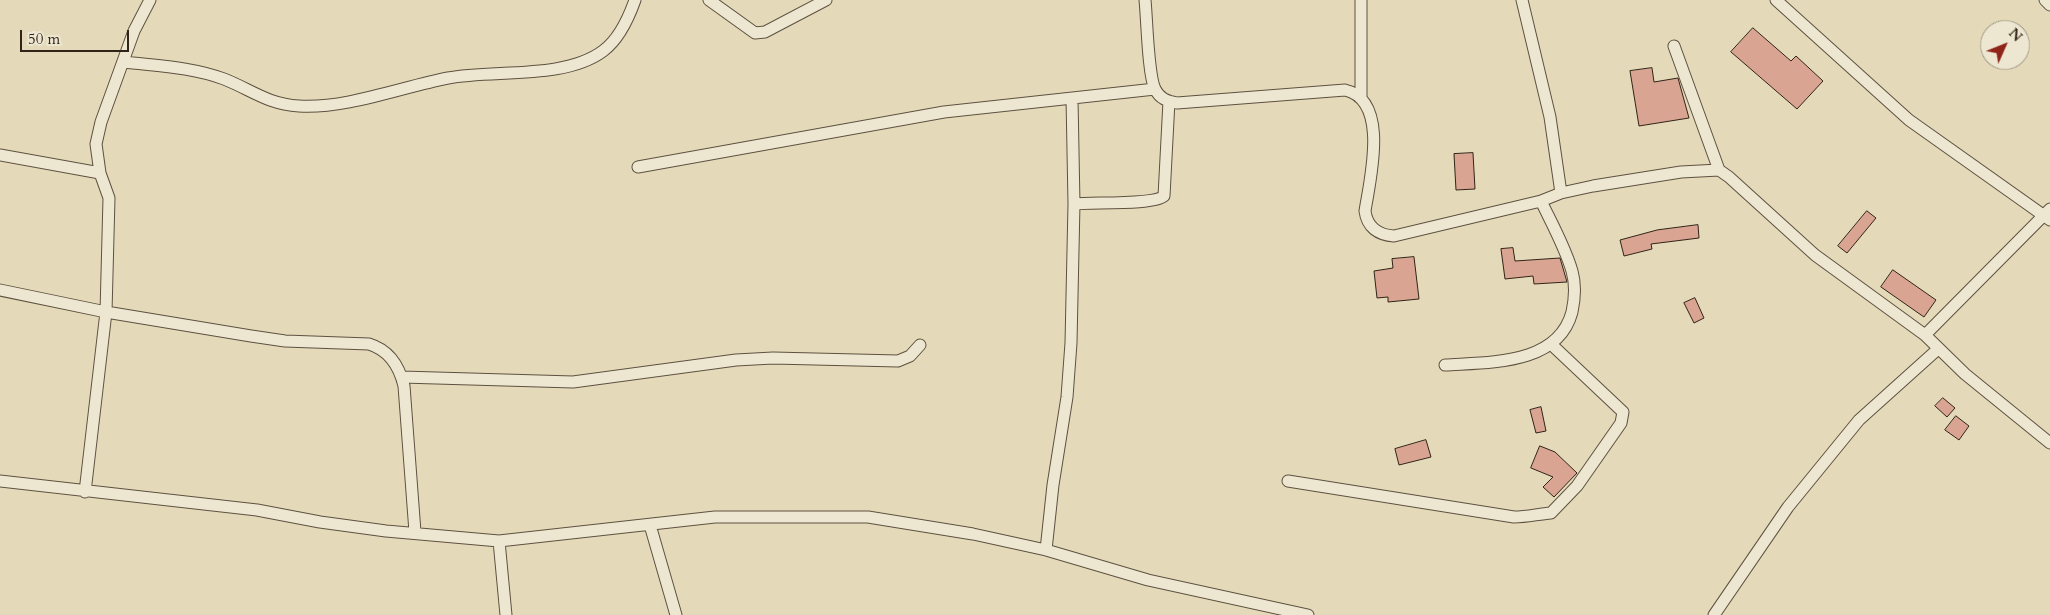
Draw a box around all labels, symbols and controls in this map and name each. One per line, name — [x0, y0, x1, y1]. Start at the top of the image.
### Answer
scale bar — [22, 20, 131, 52]
north arrow — [1980, 20, 2030, 70]
text: N — [2004, 24, 2026, 46]
text: 50 m — [28, 29, 60, 49]

